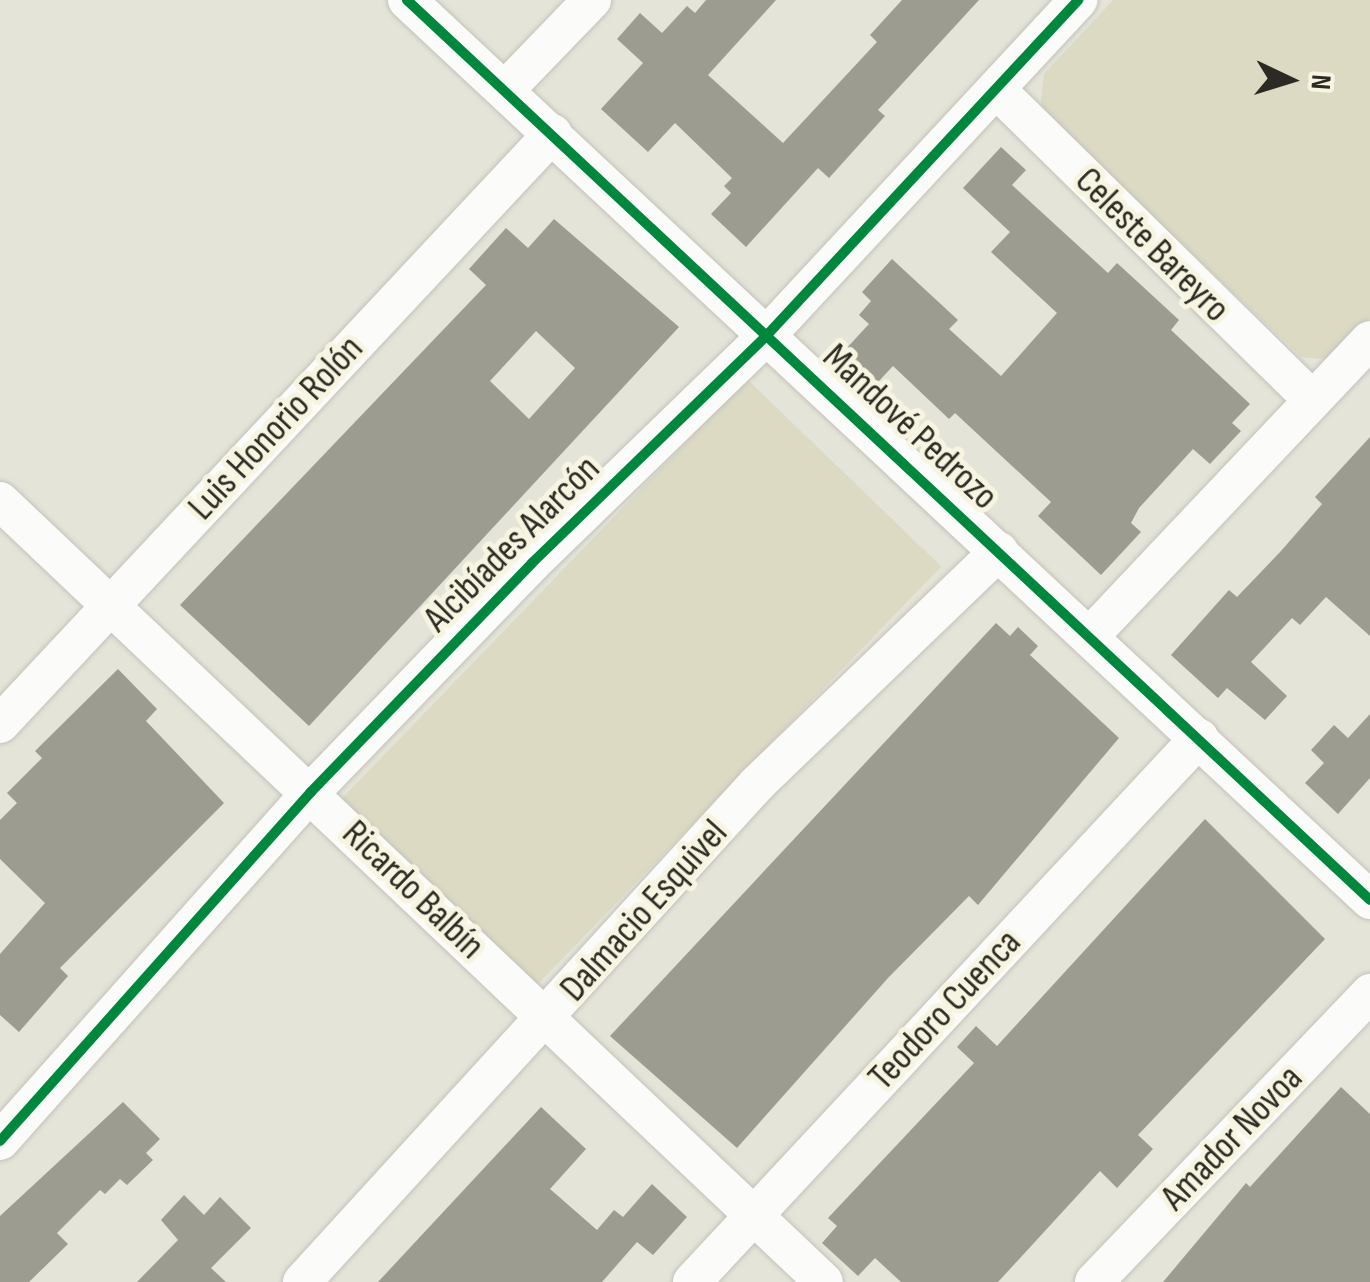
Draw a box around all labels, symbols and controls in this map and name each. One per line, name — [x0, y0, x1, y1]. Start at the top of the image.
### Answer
north arrow — [1240, 30, 1340, 130]
text: N — [1303, 74, 1337, 91]
street label: Celeste Bareyro — [1065, 158, 1239, 332]
street label: Luis Honorio Rolón — [179, 326, 373, 530]
street label: Mandové Pedrozo — [813, 335, 1007, 519]
street label: Alcibíades Alarcón — [414, 446, 610, 642]
street label: Ricardo Balbín — [333, 811, 493, 969]
street label: Dalmacio Esquivel — [551, 811, 737, 1011]
street label: Teodoro Cuenca — [859, 920, 1031, 1100]
street label: Amador Novoa — [1152, 1056, 1312, 1220]

